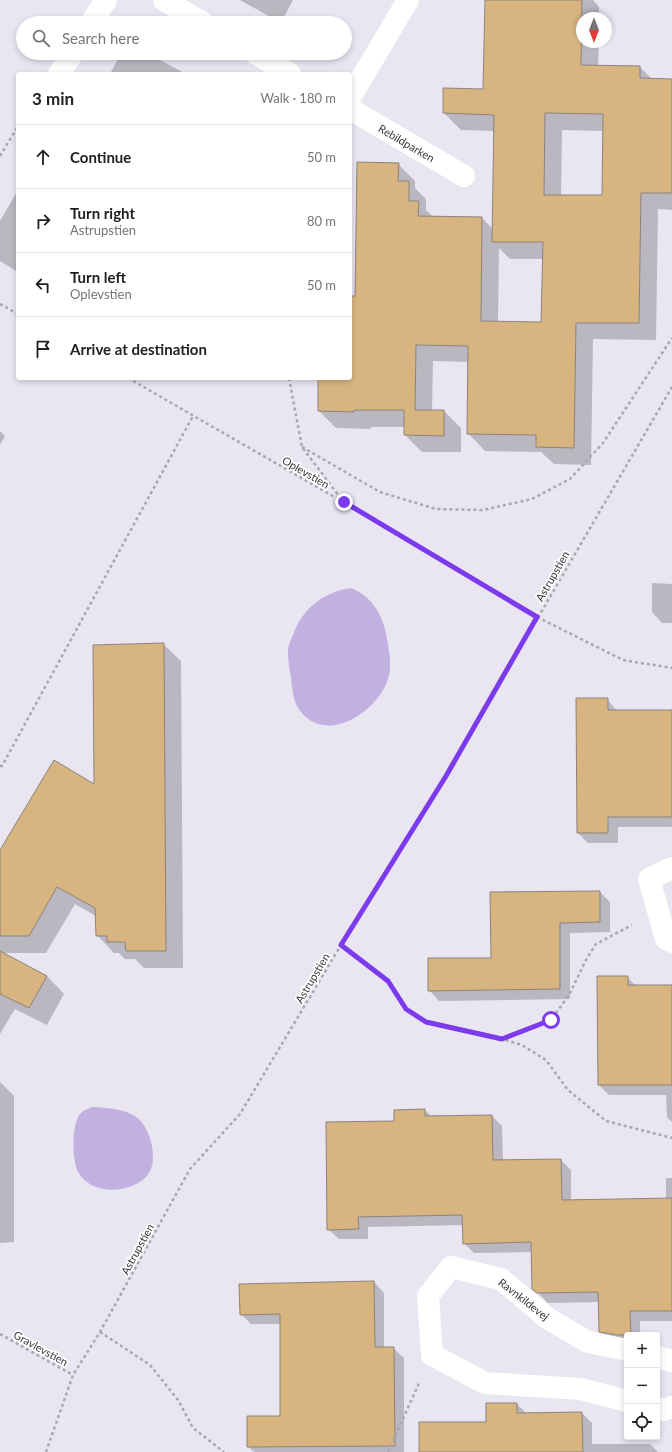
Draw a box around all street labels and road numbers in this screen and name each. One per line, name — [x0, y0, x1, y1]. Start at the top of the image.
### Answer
street label: Rebildparken — [377, 121, 437, 164]
street label: Oplevstien — [280, 453, 332, 491]
street label: Astrupstien — [532, 549, 572, 603]
street label: Astrupstien — [292, 951, 332, 1005]
street label: Astrupstien — [118, 1221, 156, 1277]
street label: Ravnkildevej — [496, 1275, 552, 1323]
street label: Gravlevstien — [12, 1328, 70, 1368]

